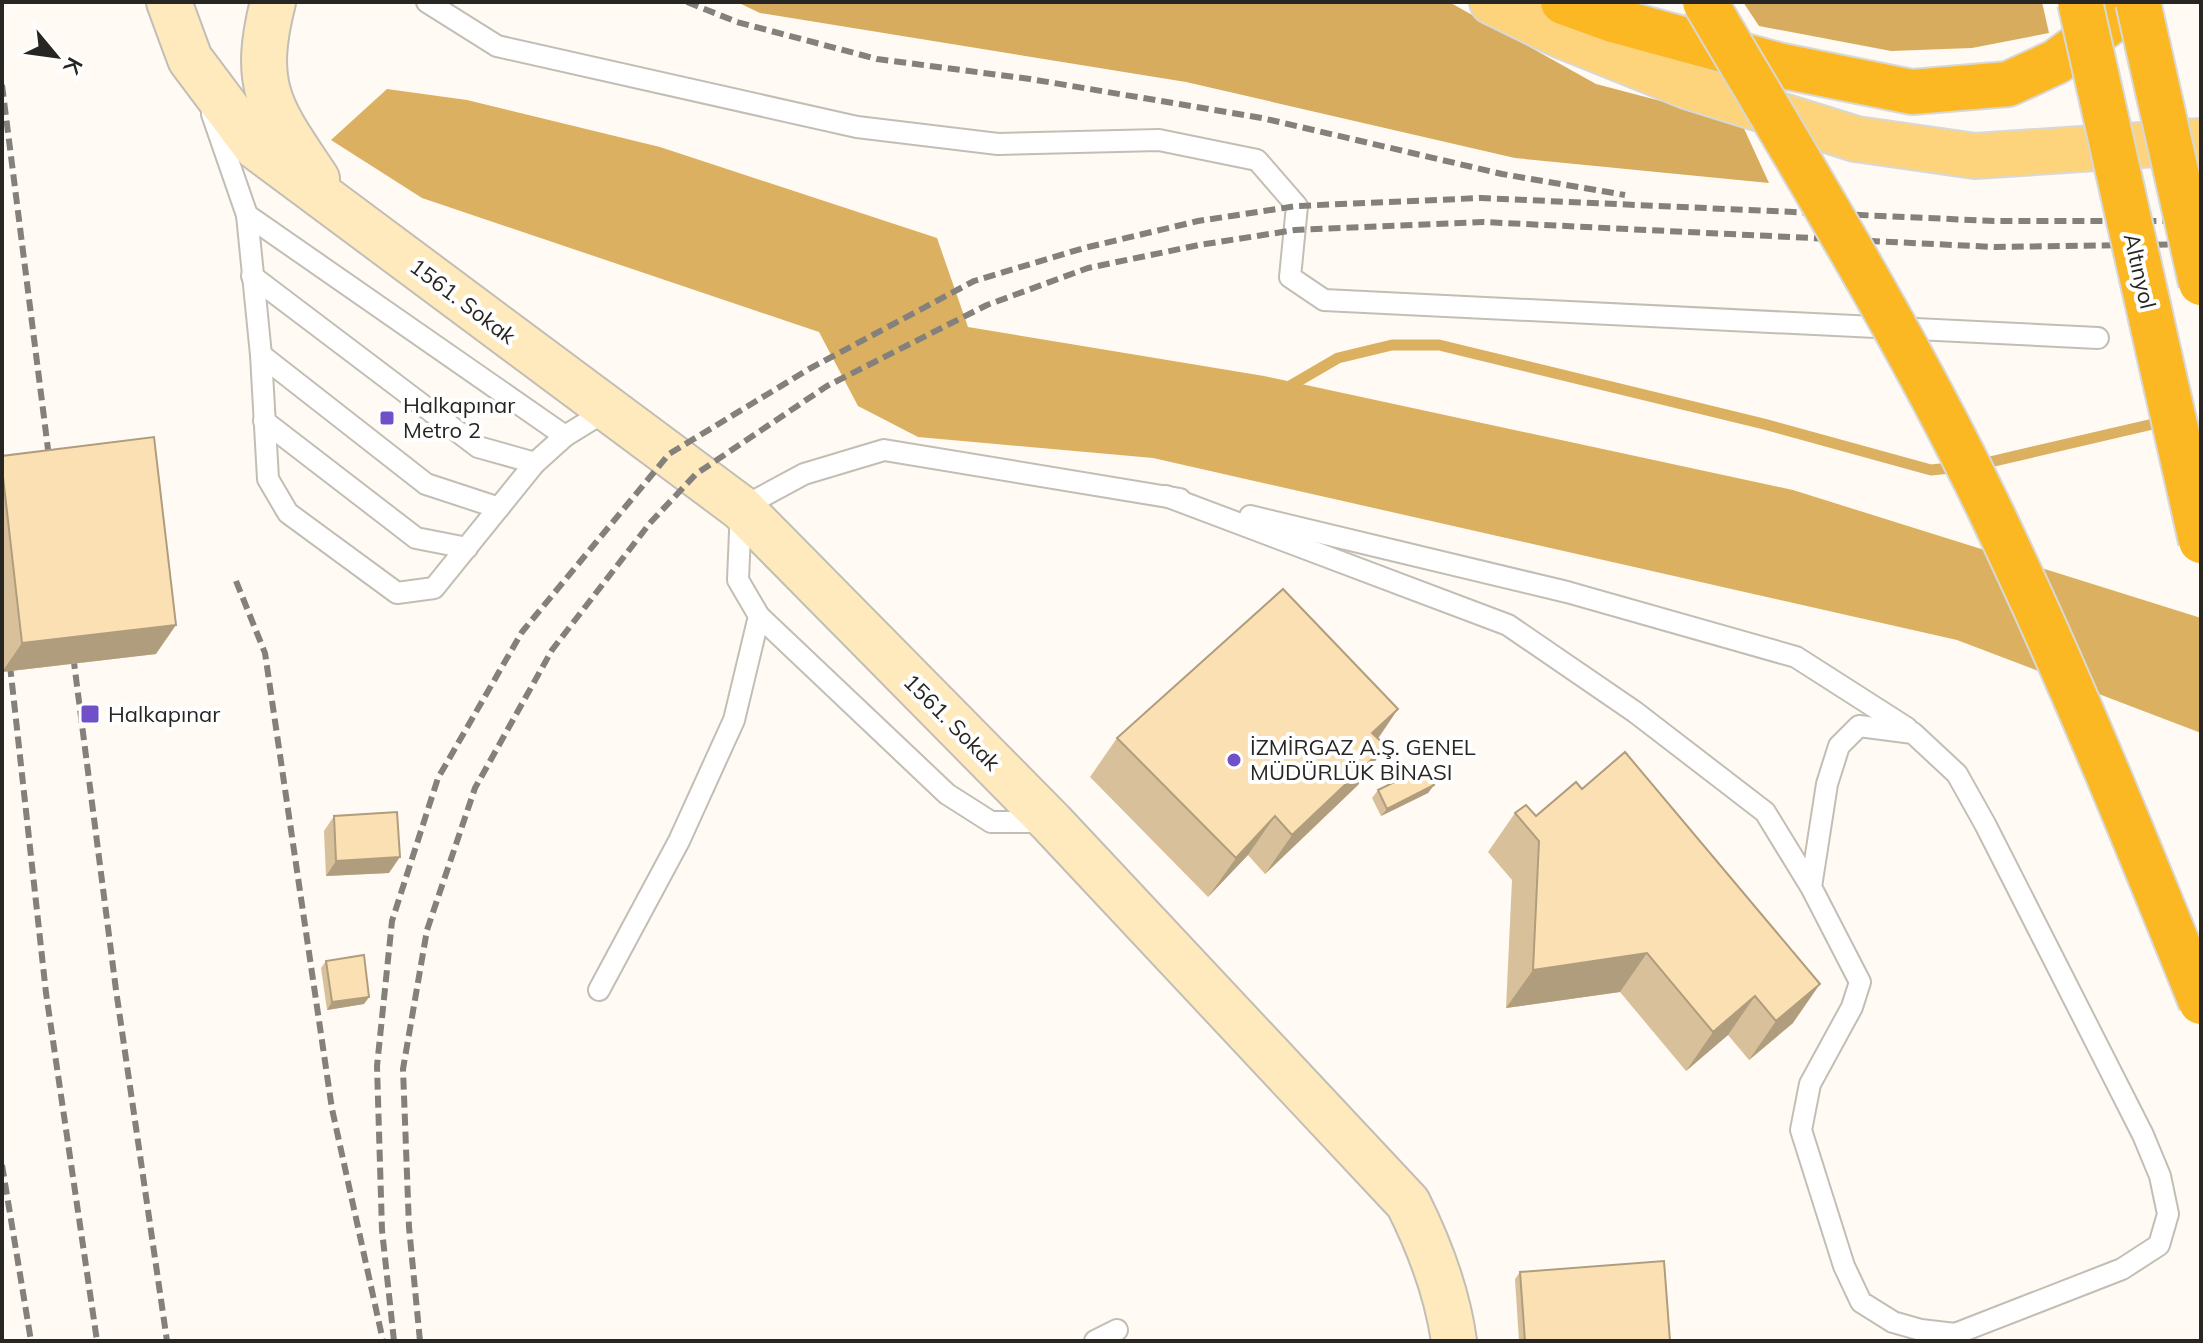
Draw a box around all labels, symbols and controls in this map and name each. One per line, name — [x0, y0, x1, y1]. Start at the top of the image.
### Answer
north arrow — [16, 16, 96, 96]
text: K — [57, 52, 89, 80]
street label: Altınyol — [2118, 231, 2162, 311]
street label: 1561. Sokak — [404, 252, 522, 350]
place label: Halkapınar Metro 2 — [403, 391, 515, 444]
marker: Halkapınar Metro 2 — [378, 409, 396, 427]
street label: 1561. Sokak — [898, 668, 1007, 777]
place label: Halkapınar — [108, 700, 220, 728]
marker: Halkapınar — [79, 703, 101, 725]
place label: İZMİRGAZ A.Ş. GENEL MÜDÜRLÜK BİNASI — [1250, 733, 1476, 786]
marker: İZMİRGAZ A.Ş. GENEL MÜDÜRLÜK BİNASI — [1225, 751, 1243, 769]

